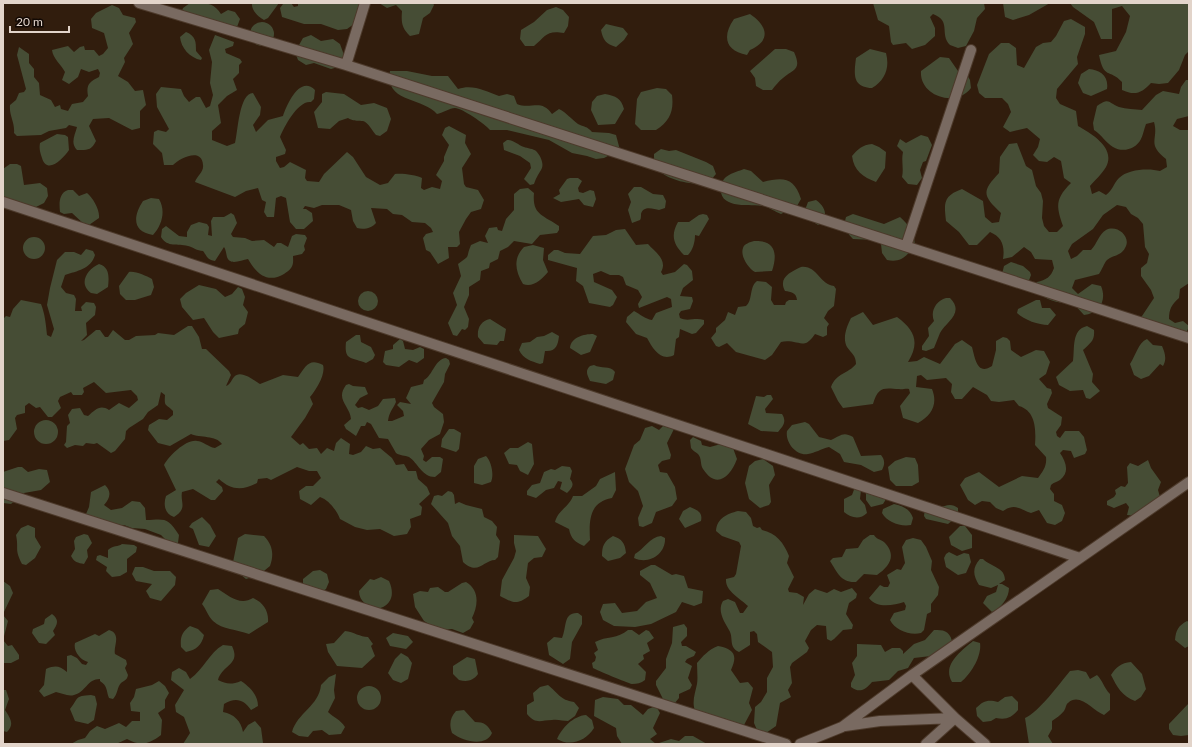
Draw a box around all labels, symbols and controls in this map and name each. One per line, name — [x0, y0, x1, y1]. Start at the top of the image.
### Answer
scale bar — [10, 8, 69, 34]
text: 20 m — [16, 14, 43, 29]

